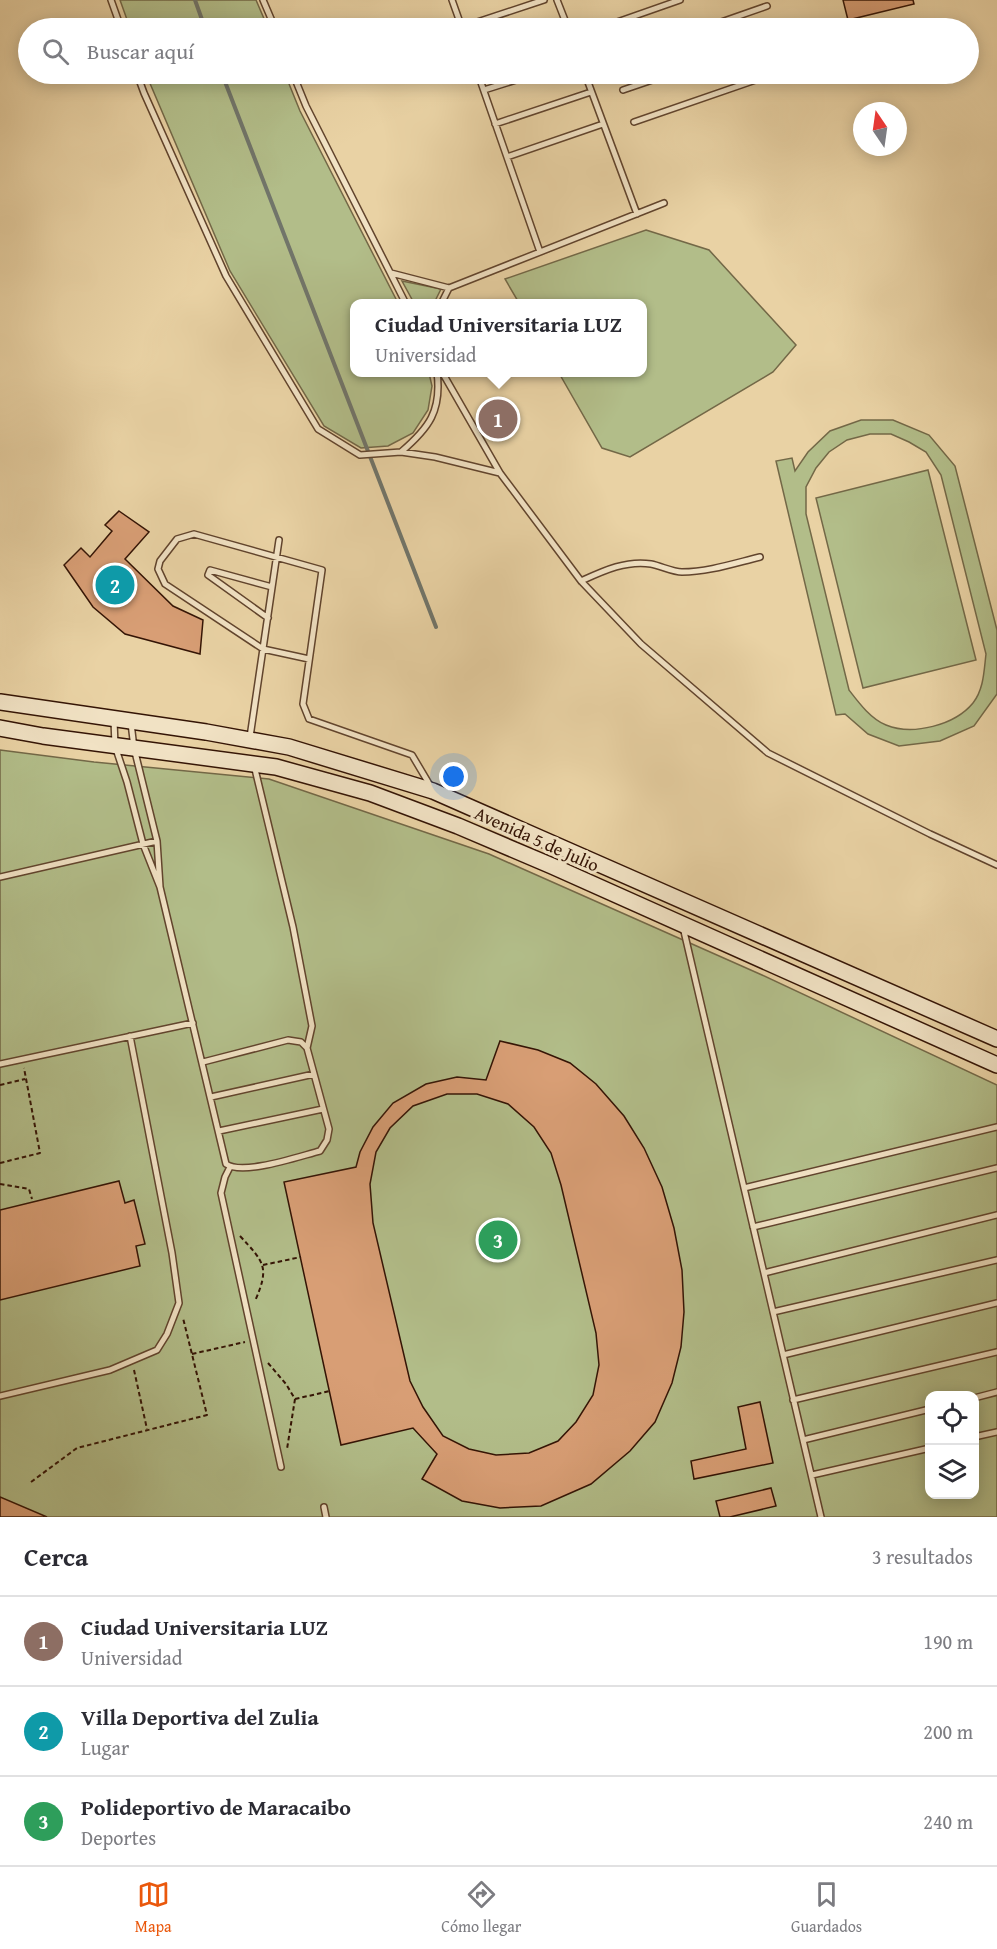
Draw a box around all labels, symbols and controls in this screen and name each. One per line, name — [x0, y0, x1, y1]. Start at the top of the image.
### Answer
search box — [18, 18, 979, 84]
icon: search — [39, 35, 72, 68]
text: Buscar aquí — [87, 35, 194, 67]
north arrow — [853, 102, 907, 156]
popup — [350, 299, 647, 377]
text: Ciudad Universitaria LUZ — [375, 308, 622, 340]
text: Universidad — [375, 340, 477, 369]
pin: 1 — [478, 396, 518, 442]
pin: 2 — [96, 562, 134, 608]
your location — [439, 762, 468, 791]
street label: Avenida 5 de Julio — [470, 799, 604, 879]
pin: 3 — [478, 1218, 518, 1262]
map controls — [925, 1391, 979, 1499]
button: locate — [925, 1391, 979, 1445]
button: layers — [925, 1445, 979, 1499]
text: Cerca — [24, 1537, 88, 1576]
text: 3 resultados — [872, 1542, 973, 1571]
text: Ciudad Universitaria LUZ — [81, 1611, 328, 1643]
text: 1 — [38, 1627, 49, 1656]
text: 190 m — [923, 1627, 973, 1656]
text: Universidad — [81, 1643, 182, 1672]
text: Villa Deportiva del Zulia — [81, 1701, 319, 1733]
text: 2 — [38, 1717, 49, 1746]
text: 200 m — [923, 1717, 973, 1746]
text: Lugar — [81, 1733, 129, 1762]
text: Polideportivo de Maracaibo — [81, 1791, 351, 1823]
text: 3 — [38, 1807, 49, 1836]
text: 240 m — [923, 1807, 973, 1836]
text: Deportes — [81, 1823, 156, 1852]
tab: Mapa — [135, 1878, 172, 1938]
tab: Cómo llegar — [441, 1878, 521, 1938]
tab: Guardados — [791, 1878, 862, 1938]

